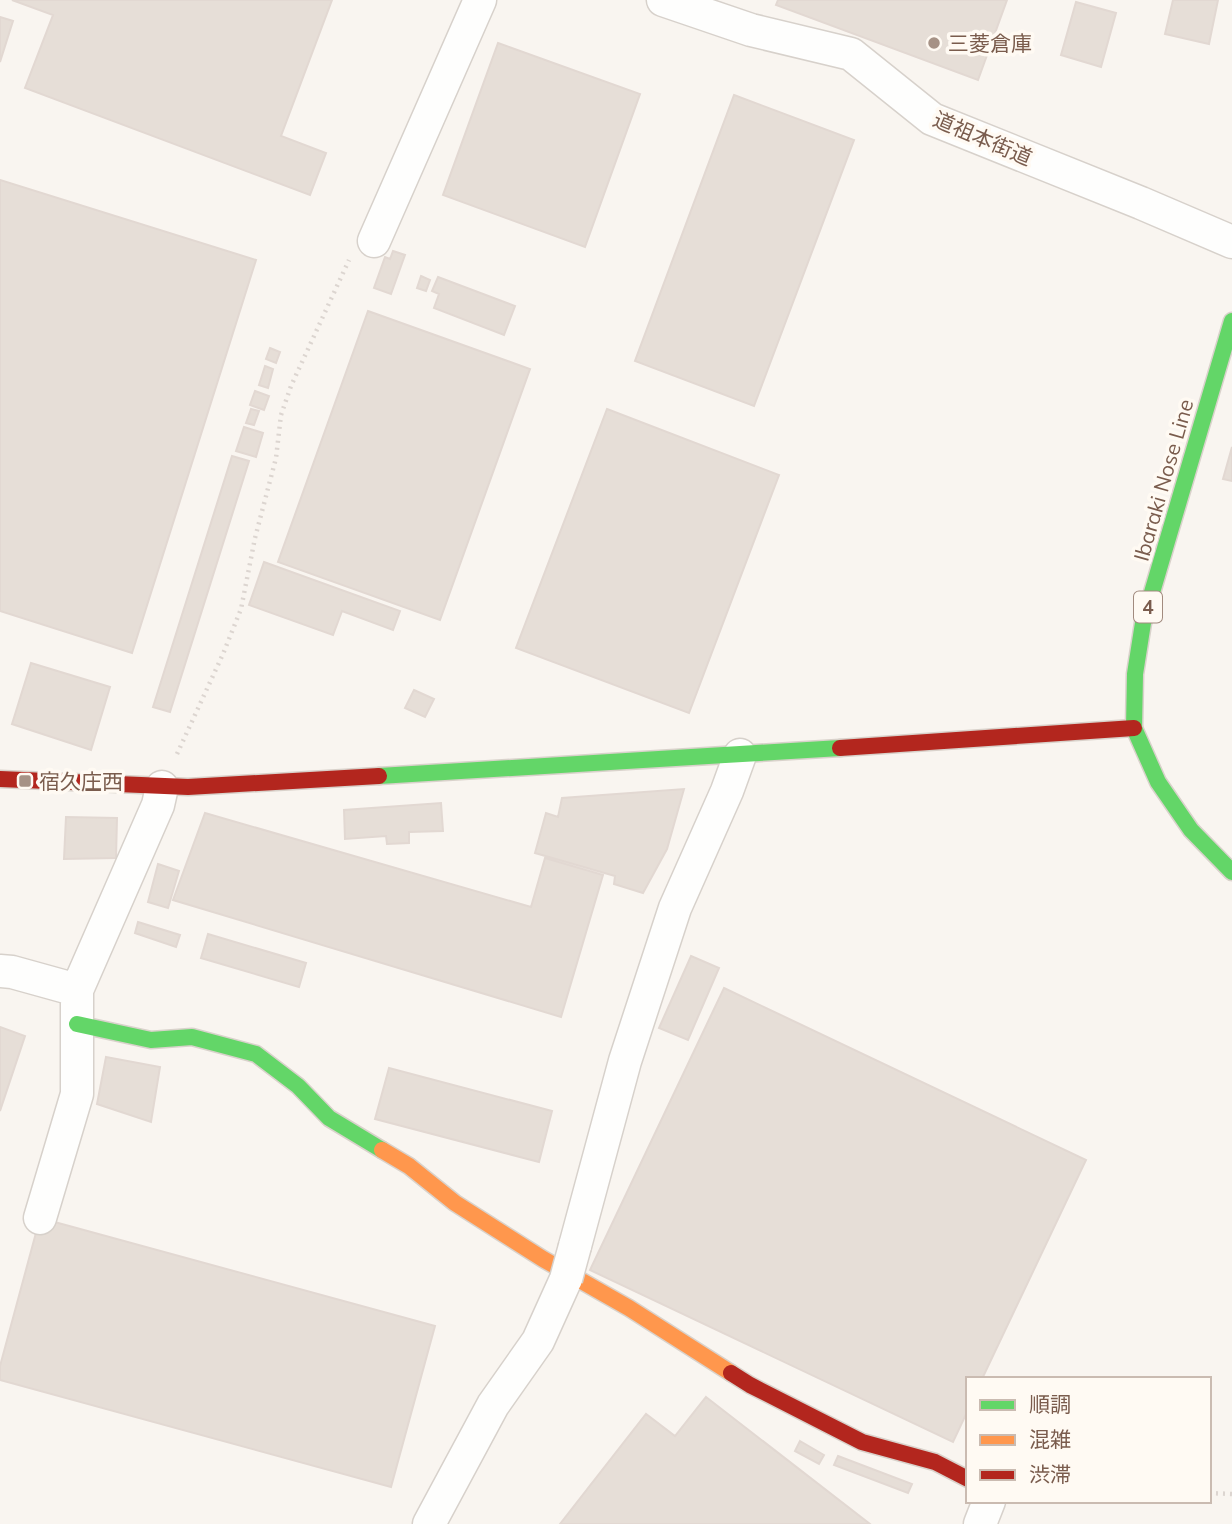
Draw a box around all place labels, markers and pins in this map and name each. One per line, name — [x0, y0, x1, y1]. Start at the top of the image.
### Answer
place label: 三菱倉庫 — [948, 30, 1032, 56]
marker: 三菱倉庫 — [926, 35, 942, 51]
place label: 宿久庄西 — [39, 768, 123, 794]
marker: 宿久庄西 — [17, 773, 33, 789]

